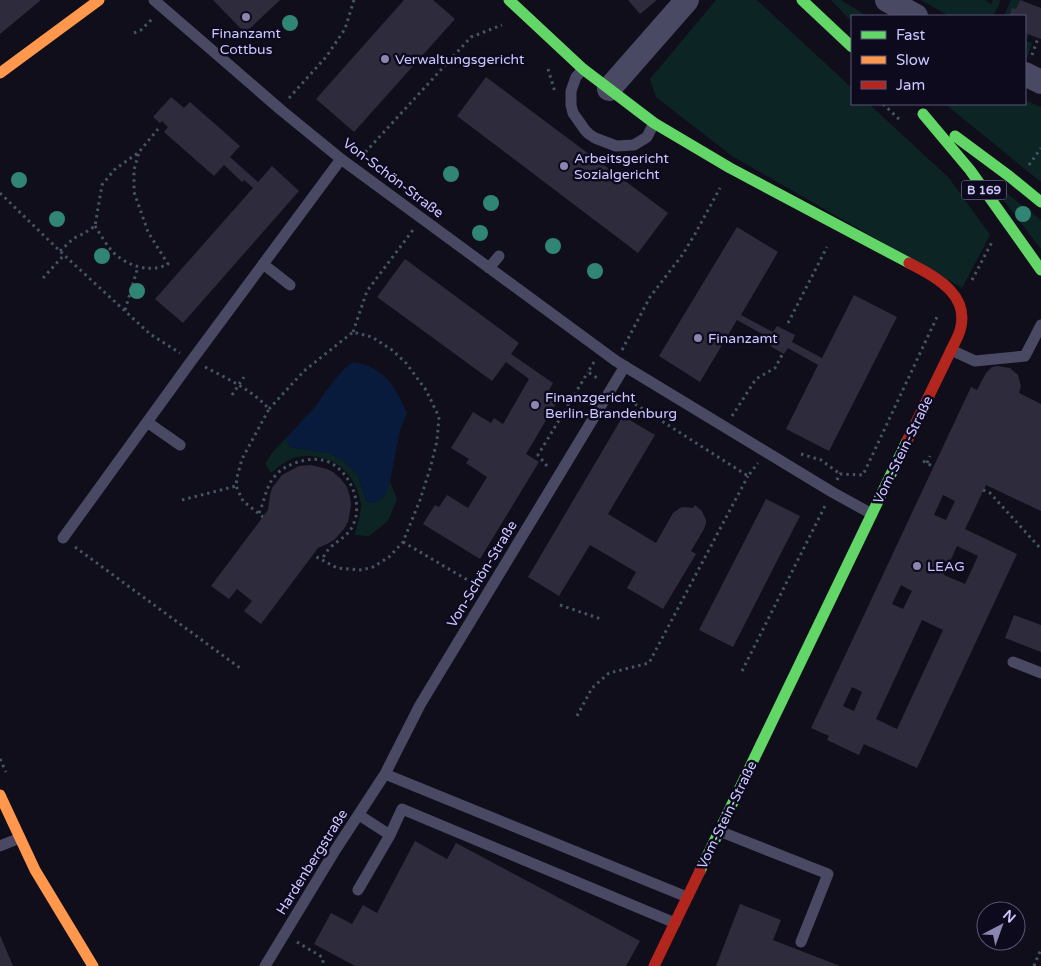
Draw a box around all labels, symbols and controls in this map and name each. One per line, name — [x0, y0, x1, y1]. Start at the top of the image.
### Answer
marker: Finanzamt Cottbus — [240, 11, 252, 23]
legend — [851, 15, 1026, 105]
place label: Finanzamt Cottbus — [211, 25, 281, 58]
text: Fast — [896, 26, 926, 44]
place label: Verwaltungsgericht — [395, 51, 525, 68]
text: Slow — [896, 51, 930, 69]
marker: Verwaltungsgericht — [379, 53, 391, 65]
text: Jam — [896, 76, 925, 94]
street label: Von-Schön-Straße — [339, 135, 447, 222]
place label: Arbeitsgericht Sozialgericht — [574, 150, 669, 183]
marker: Arbeitsgericht Sozialgericht — [558, 160, 570, 172]
road number: B 169 — [962, 180, 1006, 200]
place label: Finanzamt — [708, 330, 778, 347]
marker: Finanzamt — [692, 332, 704, 344]
place label: Finanzgericht Berlin-Brandenburg — [545, 389, 677, 422]
street label: Vom-Stein-Straße — [869, 393, 937, 507]
marker: Finanzgericht Berlin-Brandenburg — [529, 399, 541, 411]
street label: Von-Schön-Straße — [443, 517, 521, 631]
place label: LEAG — [927, 558, 965, 575]
marker: LEAG — [911, 560, 923, 572]
street label: Vom-Stein-Straße — [693, 758, 761, 872]
street label: Hardenbergstraße — [273, 806, 351, 918]
north arrow — [976, 901, 1026, 951]
text: N — [999, 906, 1019, 927]

